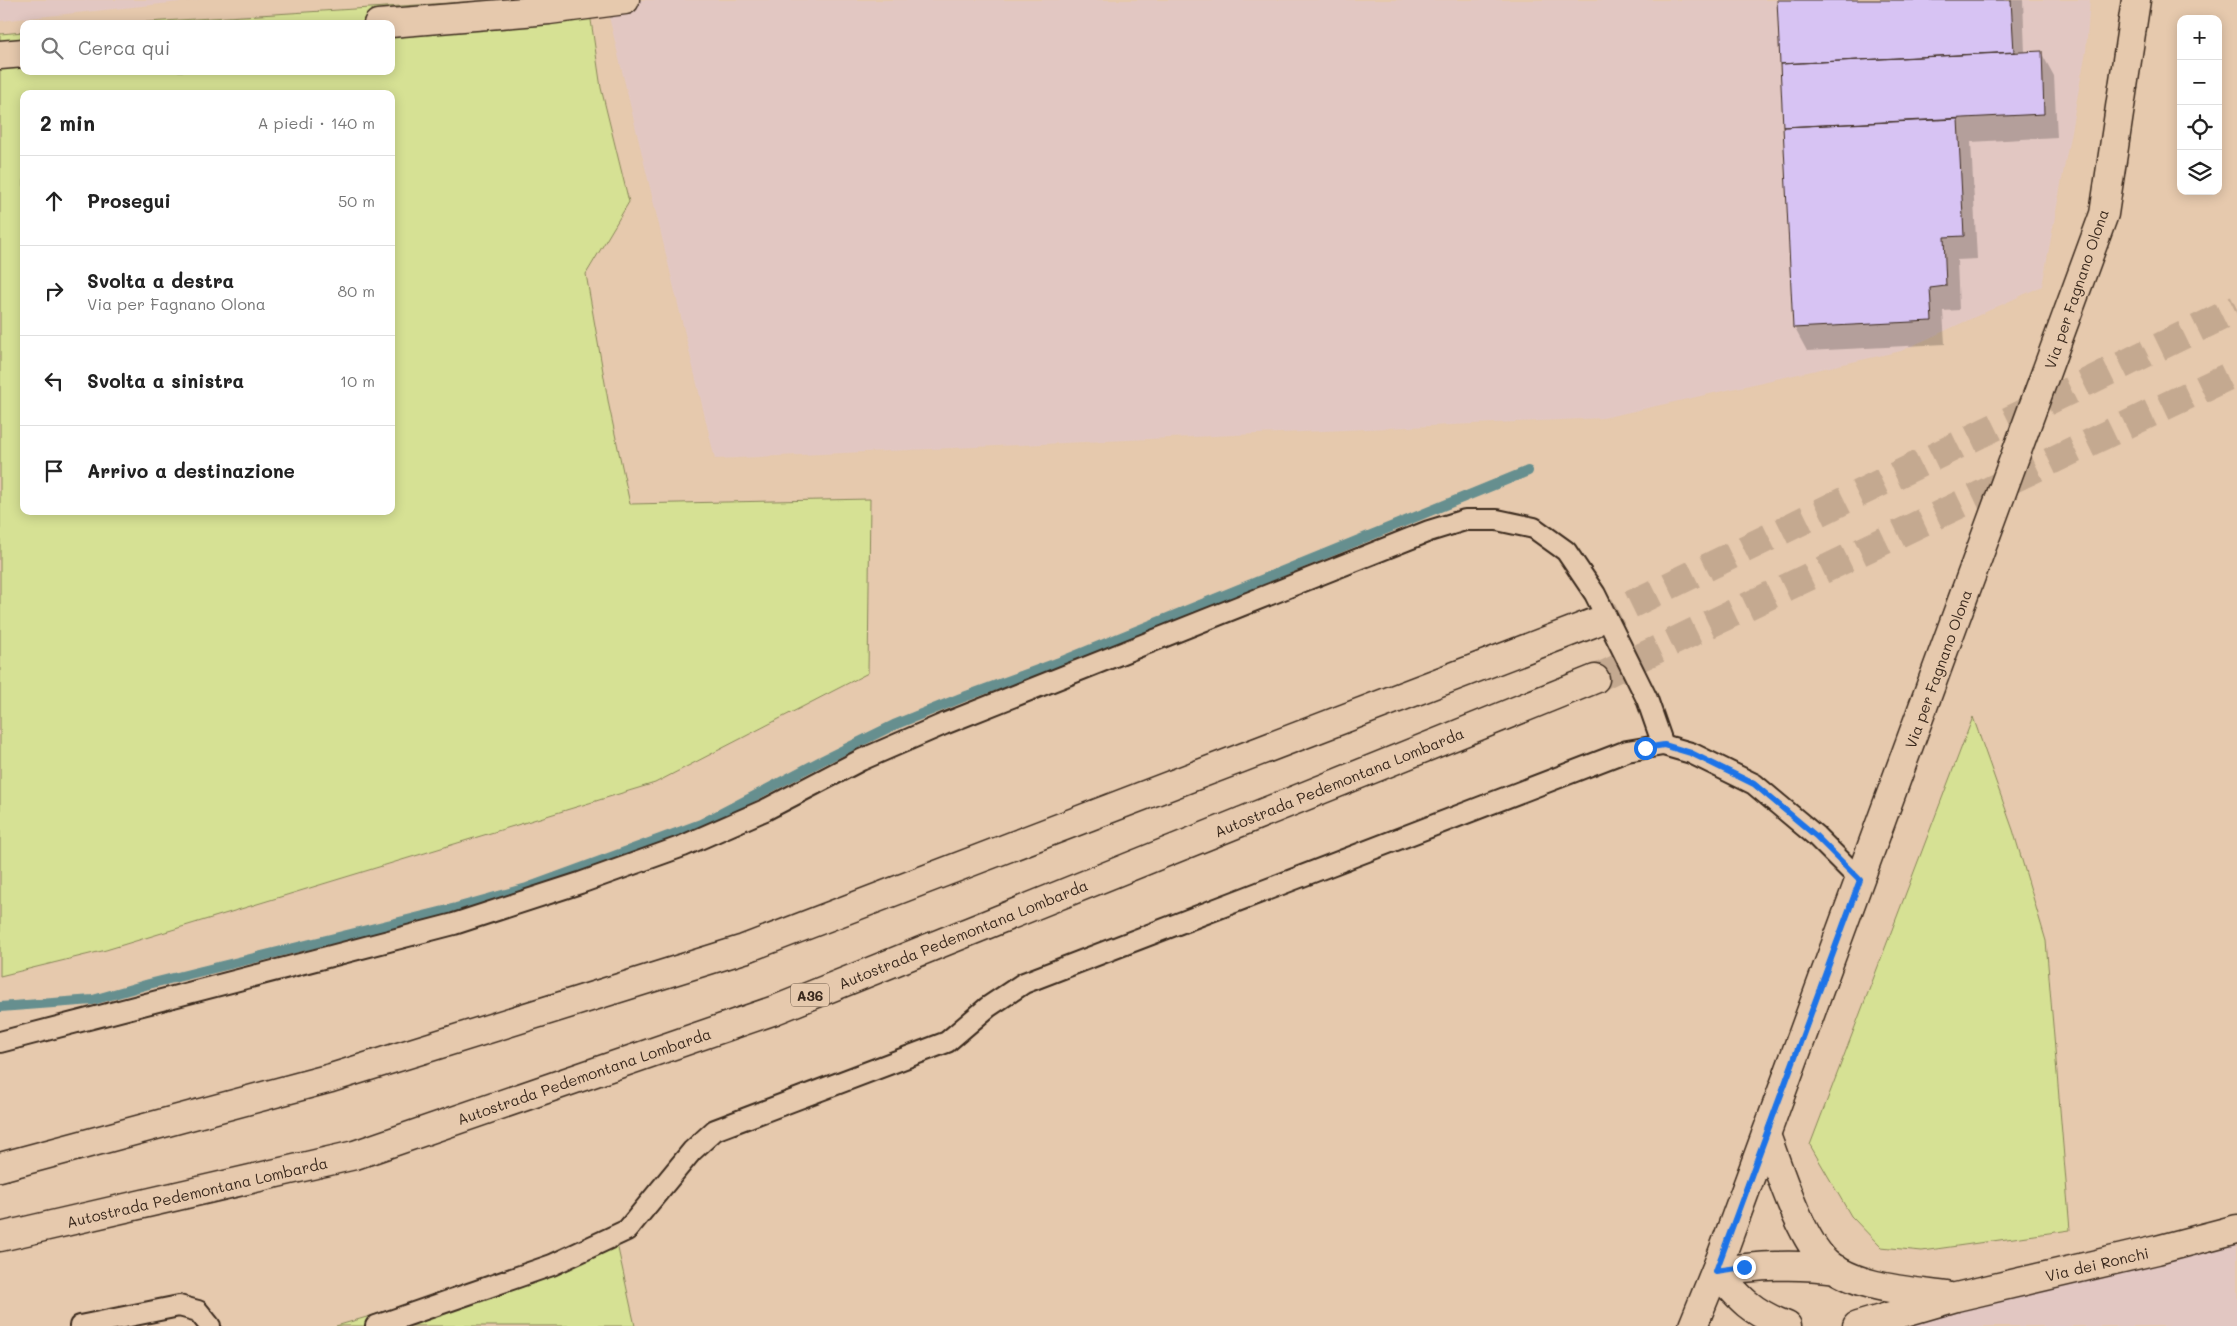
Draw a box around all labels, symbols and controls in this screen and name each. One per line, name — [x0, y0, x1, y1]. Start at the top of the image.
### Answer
map controls — [2177, 15, 2222, 195]
button: + — [2177, 15, 2222, 60]
search box — [20, 20, 395, 75]
icon: search — [38, 34, 66, 62]
text: Cerca qui — [78, 35, 170, 60]
button: − — [2177, 60, 2222, 105]
button: locate — [2177, 105, 2222, 150]
text: 2 min — [40, 109, 95, 136]
text: A piedi · 140 m — [258, 112, 375, 133]
button: layers — [2177, 150, 2222, 195]
icon: ahead — [40, 187, 68, 215]
text: Prosegui — [87, 188, 171, 213]
text: 50 m — [338, 190, 375, 211]
street label: Via per Fagnano Olona — [2039, 207, 2113, 371]
text: Svolta a destra — [87, 268, 234, 293]
icon: right — [40, 277, 68, 305]
text: 80 m — [338, 280, 375, 301]
text: Via per Fagnano Olona — [87, 293, 266, 314]
icon: left — [40, 367, 68, 395]
text: Svolta a sinistra — [87, 368, 244, 393]
text: 10 m — [340, 370, 375, 391]
icon: arrive — [40, 457, 68, 485]
text: Arrivo a destinazione — [87, 458, 295, 483]
street label: Via per Fagnano Olona — [1900, 587, 1976, 751]
street label: Autostrada Pedemontana Lombarda — [1211, 723, 1467, 841]
route start — [1634, 737, 1657, 760]
street label: Autostrada Pedemontana Lombarda — [835, 875, 1091, 993]
road number: A36 — [791, 984, 829, 1006]
street label: Autostrada Pedemontana Lombarda — [454, 1023, 714, 1129]
street label: Autostrada Pedemontana Lombarda — [65, 1152, 329, 1232]
street label: Via dei Ronchi — [2043, 1242, 2151, 1286]
route end — [1733, 1256, 1756, 1279]

